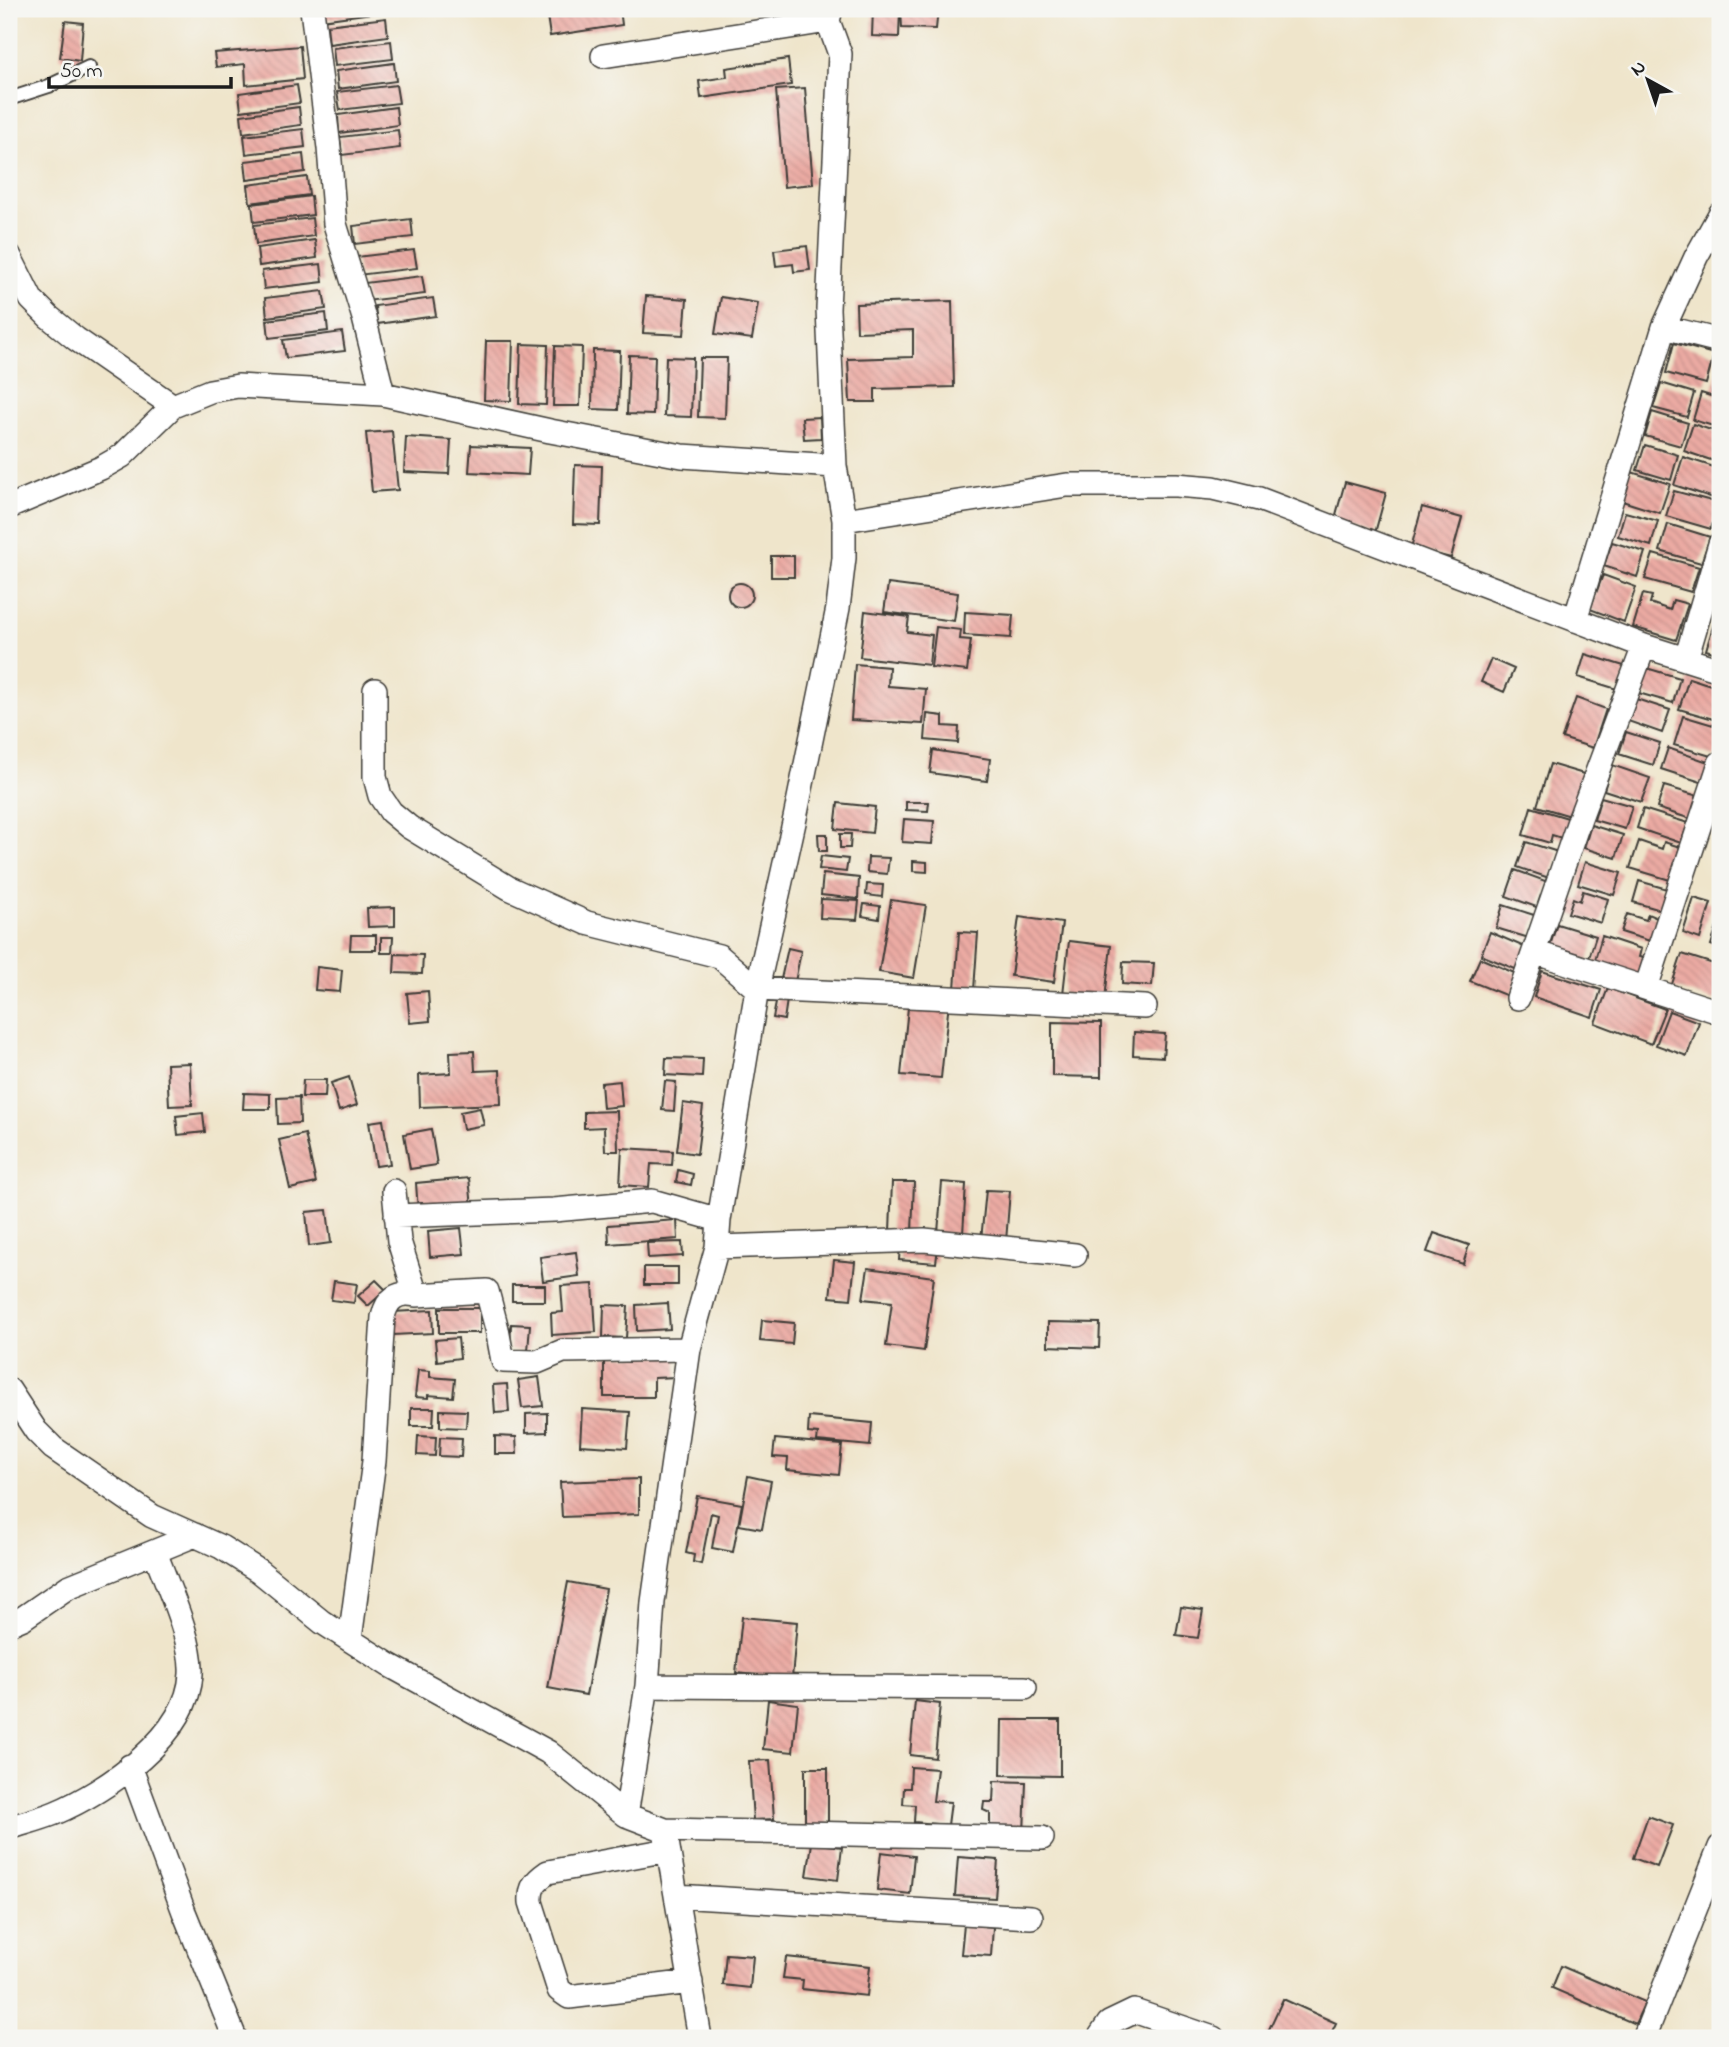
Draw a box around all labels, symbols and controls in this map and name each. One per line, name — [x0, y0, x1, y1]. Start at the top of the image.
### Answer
scale bar — [49, 46, 231, 90]
north arrow — [1614, 46, 1684, 116]
text: N — [1625, 54, 1652, 83]
text: 50 m — [60, 57, 103, 87]

